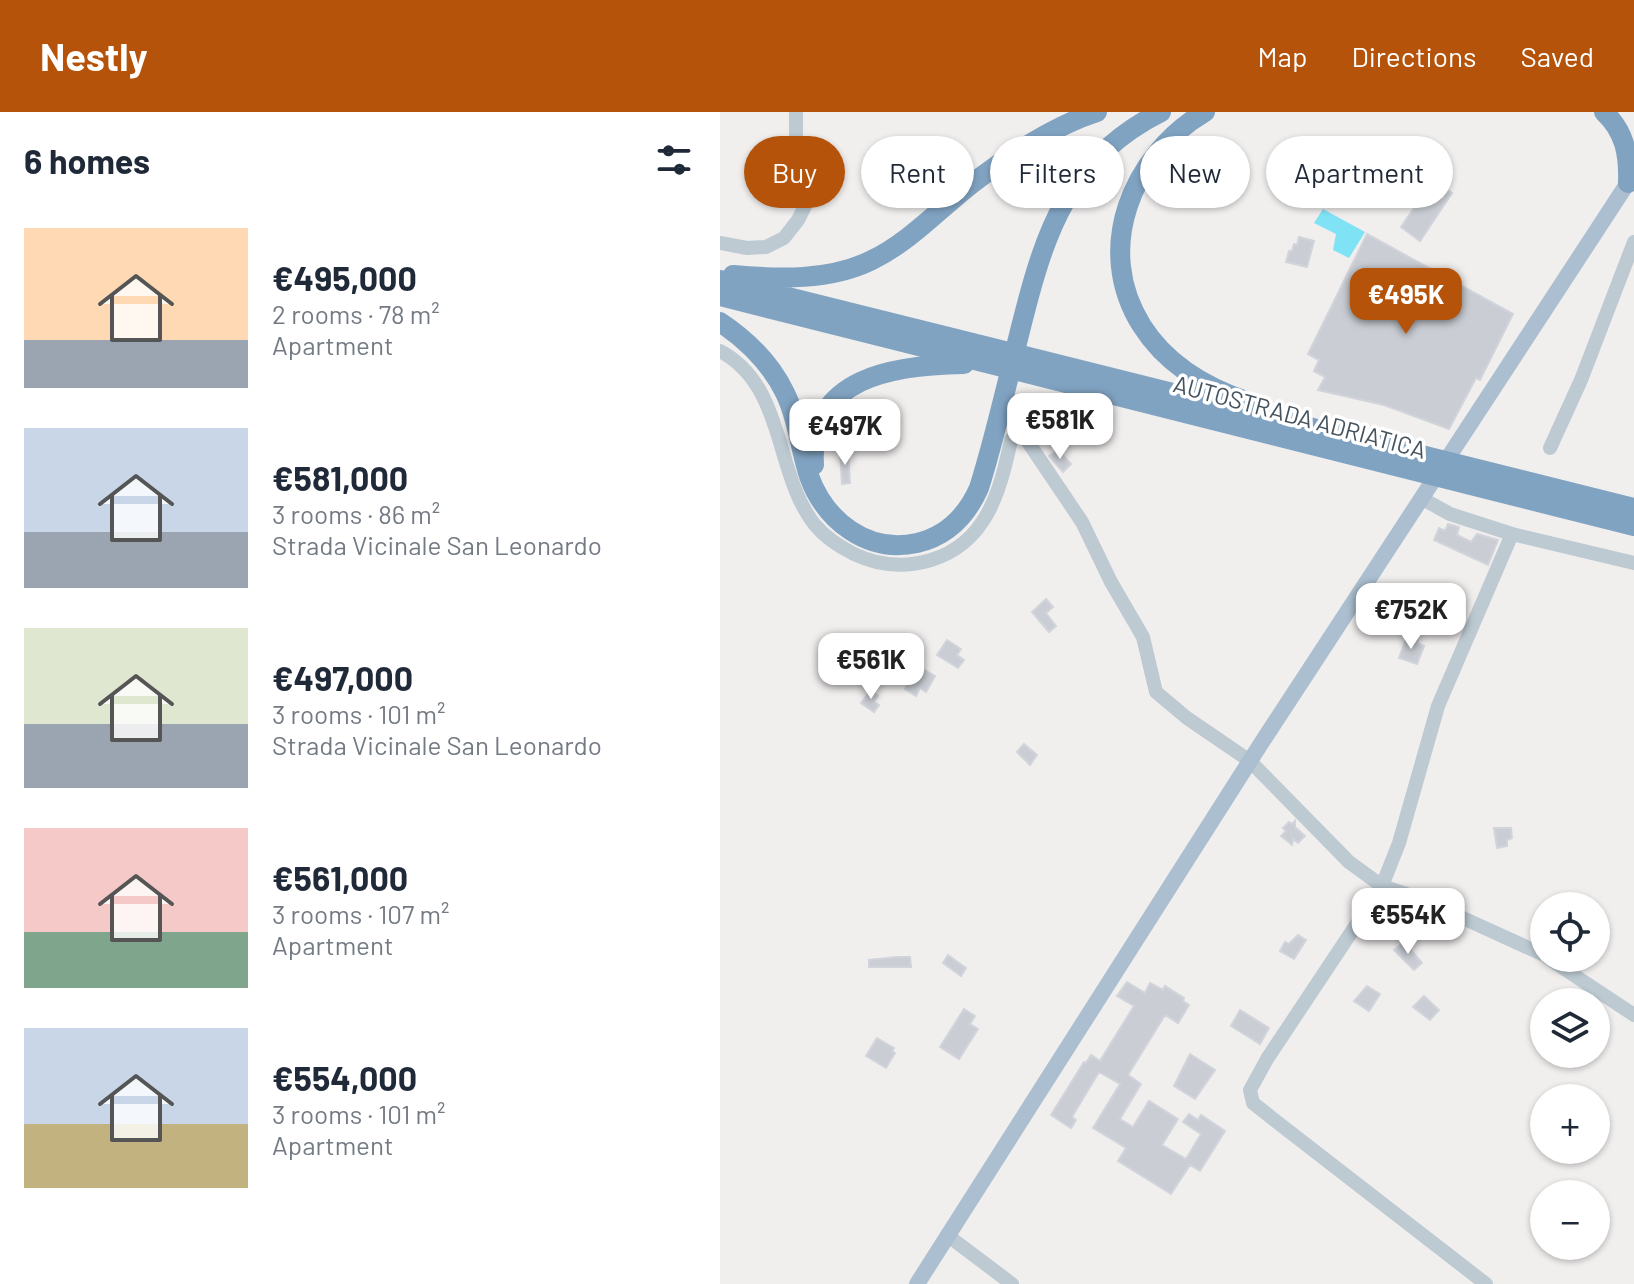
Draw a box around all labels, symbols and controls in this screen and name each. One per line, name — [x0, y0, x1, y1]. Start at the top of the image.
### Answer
text: Nestly — [40, 33, 148, 79]
text: Map — [1258, 39, 1307, 73]
text: Directions — [1351, 39, 1477, 73]
text: Saved — [1521, 39, 1594, 73]
chip: Buy — [744, 136, 845, 208]
chip: Rent — [861, 136, 974, 208]
chip: Filters — [990, 136, 1124, 208]
chip: New — [1140, 136, 1250, 208]
chip: Apartment — [1266, 136, 1453, 208]
icon: filters — [652, 138, 696, 182]
text: 6 homes — [24, 140, 150, 181]
text: €495,000 — [272, 257, 417, 298]
icon: home — [88, 260, 184, 356]
pin: €495K — [1350, 268, 1462, 336]
text: €495K — [1368, 278, 1444, 309]
text: 2 rooms · 78 m² — [272, 298, 440, 329]
text: Apartment — [272, 329, 393, 360]
street label: AUTOSTRADA ADRIATICA — [1170, 368, 1430, 464]
pin: €581K — [1004, 393, 1116, 461]
pin: €497K — [789, 399, 901, 467]
text: €581K — [1025, 403, 1095, 434]
text: €497K — [807, 409, 883, 440]
text: €581,000 — [272, 457, 408, 498]
icon: home — [88, 460, 184, 556]
text: 3 rooms · 86 m² — [272, 498, 440, 529]
text: Strada Vicinale San Leonardo — [272, 529, 602, 560]
pin: €752K — [1355, 583, 1467, 651]
text: €752K — [1374, 593, 1448, 624]
pin: €561K — [815, 633, 927, 701]
text: €561K — [836, 643, 906, 674]
text: €497,000 — [272, 657, 413, 698]
icon: home — [88, 660, 184, 756]
text: 3 rooms · 101 m² — [272, 698, 445, 729]
text: Strada Vicinale San Leonardo — [272, 729, 602, 760]
text: €561,000 — [272, 857, 408, 898]
icon: home — [88, 860, 184, 956]
pin: €554K — [1352, 888, 1464, 956]
map controls — [1530, 892, 1610, 1260]
button: locate — [1530, 892, 1610, 972]
text: 3 rooms · 107 m² — [272, 898, 449, 929]
text: €554K — [1370, 898, 1446, 929]
text: Apartment — [272, 929, 393, 960]
button: layers — [1530, 988, 1610, 1068]
text: €554,000 — [272, 1057, 417, 1098]
icon: home — [88, 1060, 184, 1156]
button: + — [1530, 1084, 1610, 1164]
text: 3 rooms · 101 m² — [272, 1098, 445, 1129]
text: Apartment — [272, 1129, 393, 1160]
button: − — [1530, 1180, 1610, 1260]

